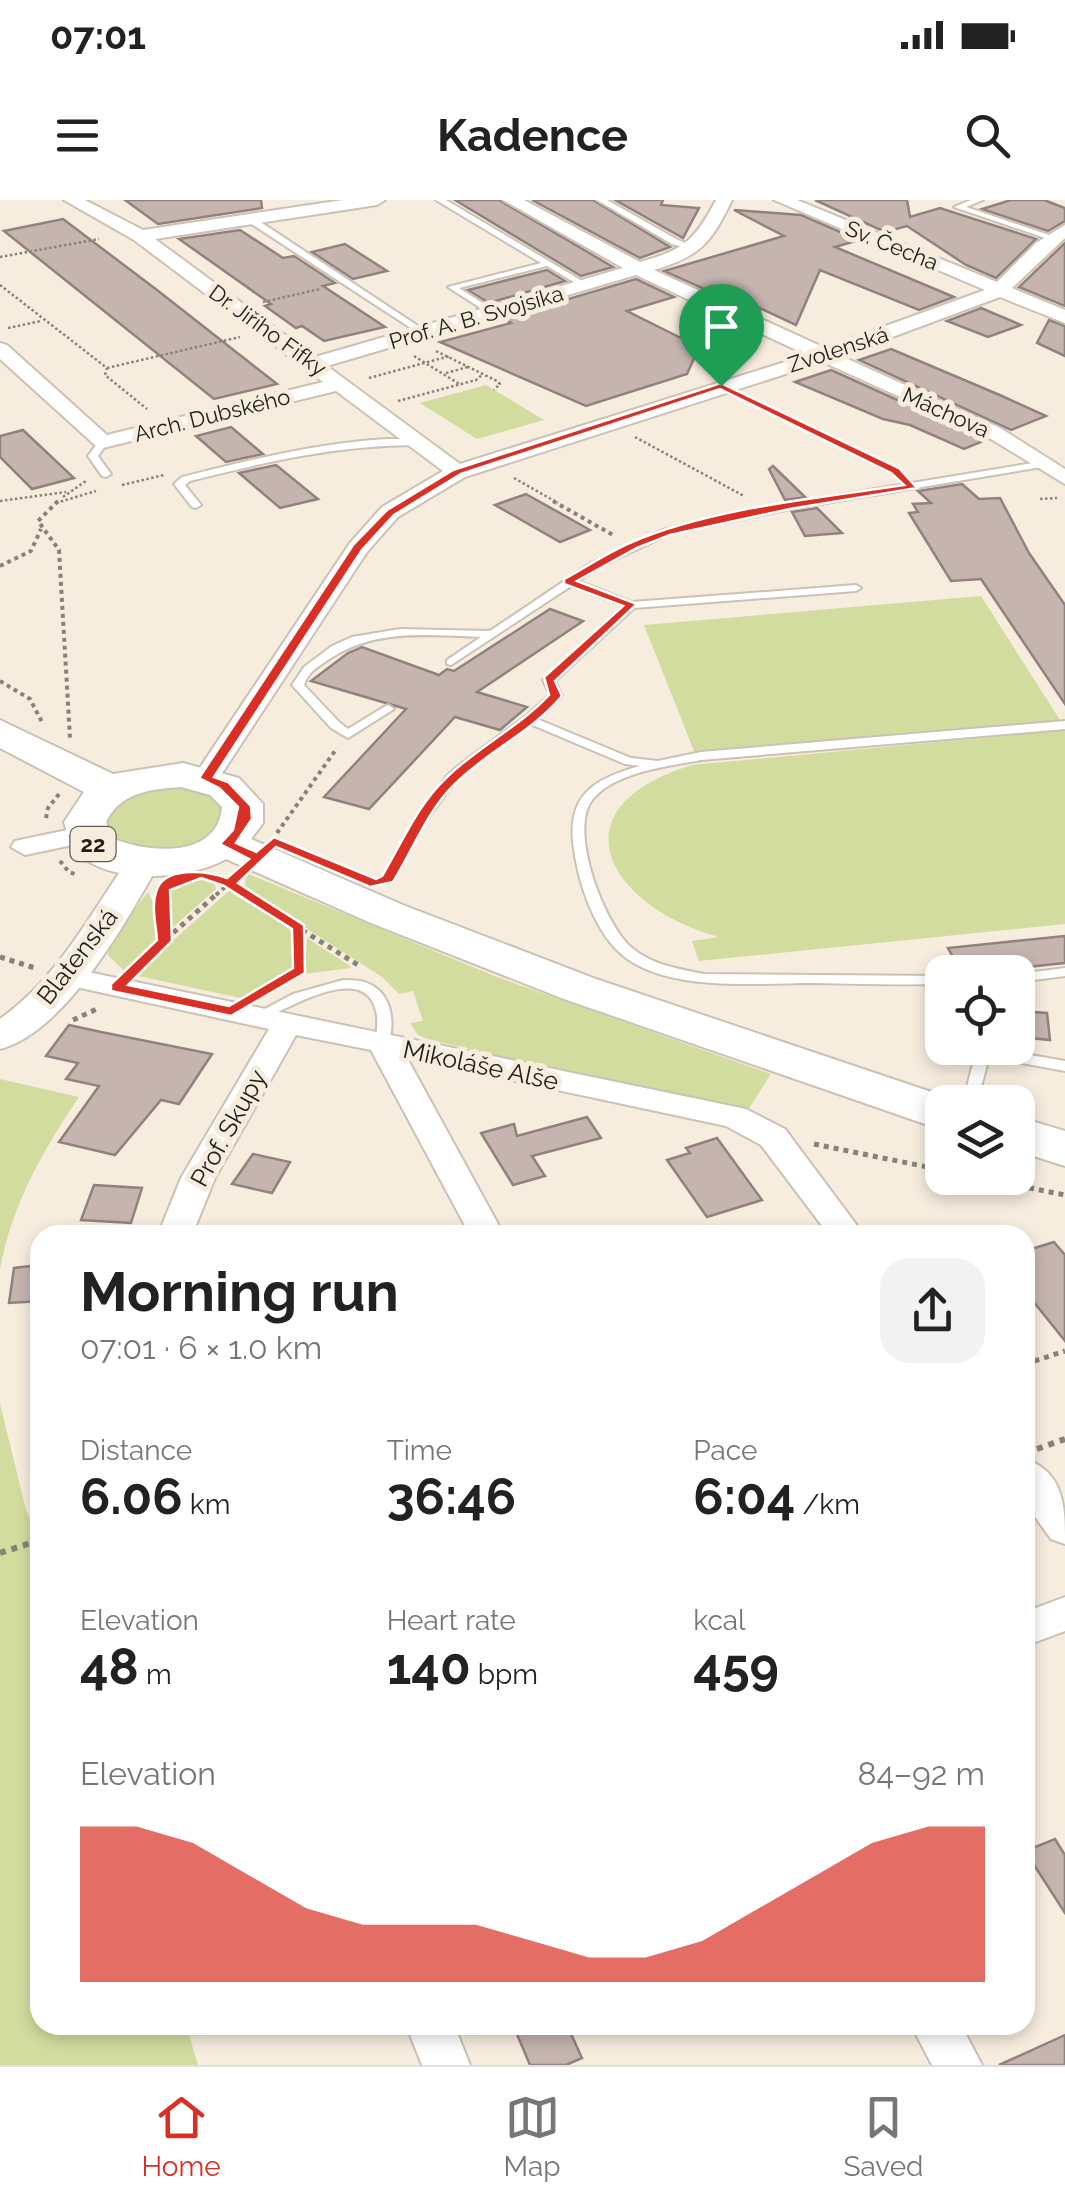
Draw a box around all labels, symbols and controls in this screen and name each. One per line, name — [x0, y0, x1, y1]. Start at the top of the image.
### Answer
text: 07:01 — [50, 13, 146, 58]
icon: menu — [50, 108, 105, 163]
icon: search — [960, 108, 1015, 163]
text: Kadence — [437, 109, 628, 162]
street label: Sv. Čecha — [842, 215, 942, 275]
street label: Dr. Jiřího Fifky — [204, 279, 332, 381]
street label: Prof. A. B. Svojsíka — [386, 280, 566, 354]
pin — [679, 284, 764, 387]
icon: arrive — [694, 299, 749, 354]
street label: Zvolenská — [785, 321, 891, 377]
street label: Máchova — [899, 381, 993, 443]
street label: Arch. Dubského — [131, 383, 293, 447]
road number: 22 — [70, 827, 116, 861]
street label: Blatenská — [30, 902, 124, 1010]
map controls — [925, 955, 1035, 1195]
button: locate — [925, 955, 1035, 1065]
street label: Mikoláše Alše — [401, 1034, 561, 1096]
street label: Prof. Skupy — [184, 1064, 273, 1192]
button: layers — [925, 1085, 1035, 1195]
button: share — [880, 1258, 985, 1363]
text: Morning run — [80, 1259, 399, 1324]
text: 07:01 · 6 × 1.0 km — [80, 1329, 322, 1366]
text: Distance — [80, 1434, 192, 1467]
text: Time — [387, 1434, 452, 1467]
text: Pace — [693, 1434, 758, 1467]
text: 6.06 — [80, 1467, 183, 1526]
text: 36:46 — [387, 1467, 516, 1526]
text: 6:04 — [693, 1467, 795, 1526]
text: km — [183, 1488, 230, 1521]
text: /km — [795, 1488, 860, 1521]
text: Elevation — [80, 1604, 199, 1637]
text: Heart rate — [387, 1604, 516, 1637]
text: kcal — [693, 1604, 746, 1637]
text: 48 — [80, 1637, 139, 1696]
text: 140 — [387, 1637, 471, 1696]
text: 459 — [693, 1637, 779, 1696]
text: m — [139, 1658, 172, 1691]
text: bpm — [471, 1658, 538, 1691]
text: Elevation — [80, 1755, 216, 1792]
text: 84–92 m — [857, 1755, 985, 1792]
tab: Home — [141, 2090, 221, 2183]
tab: Map — [504, 2090, 561, 2183]
tab: Saved — [843, 2090, 924, 2183]

